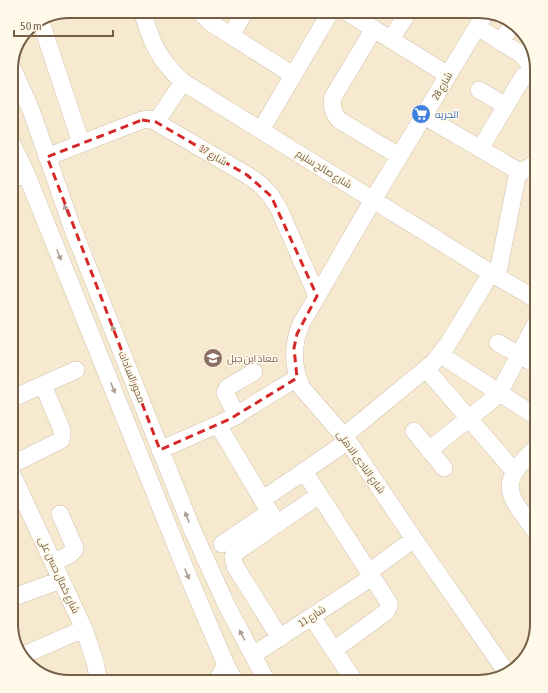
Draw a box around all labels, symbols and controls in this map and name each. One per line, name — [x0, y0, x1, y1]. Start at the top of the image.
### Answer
scale bar — [14, 12, 113, 38]
text: 50 m — [20, 19, 42, 33]
street label: شارع 28 — [430, 70, 455, 102]
supermarket icon: الحريه — [410, 103, 432, 125]
place label: الحريه — [435, 109, 459, 120]
street label: شارع 17 — [197, 143, 229, 168]
street label: شارع صالح سليم — [293, 148, 354, 192]
one-way arrow — [63, 204, 69, 216]
one-way arrow — [57, 249, 63, 261]
one-way arrow — [110, 325, 116, 337]
school or university icon: معاذ ابن جبل — [202, 347, 224, 369]
street label: محور السادات — [117, 350, 147, 404]
place label: معاذ ابن جبل — [227, 353, 278, 365]
one-way arrow — [110, 383, 116, 395]
street label: شارع النادى الاهلى — [334, 428, 387, 496]
one-way arrow — [184, 511, 190, 523]
street label: شارع كمال حسن على — [35, 535, 82, 616]
one-way arrow — [185, 568, 191, 580]
street label: شارع 11 — [296, 603, 328, 630]
one-way arrow — [239, 629, 245, 641]

